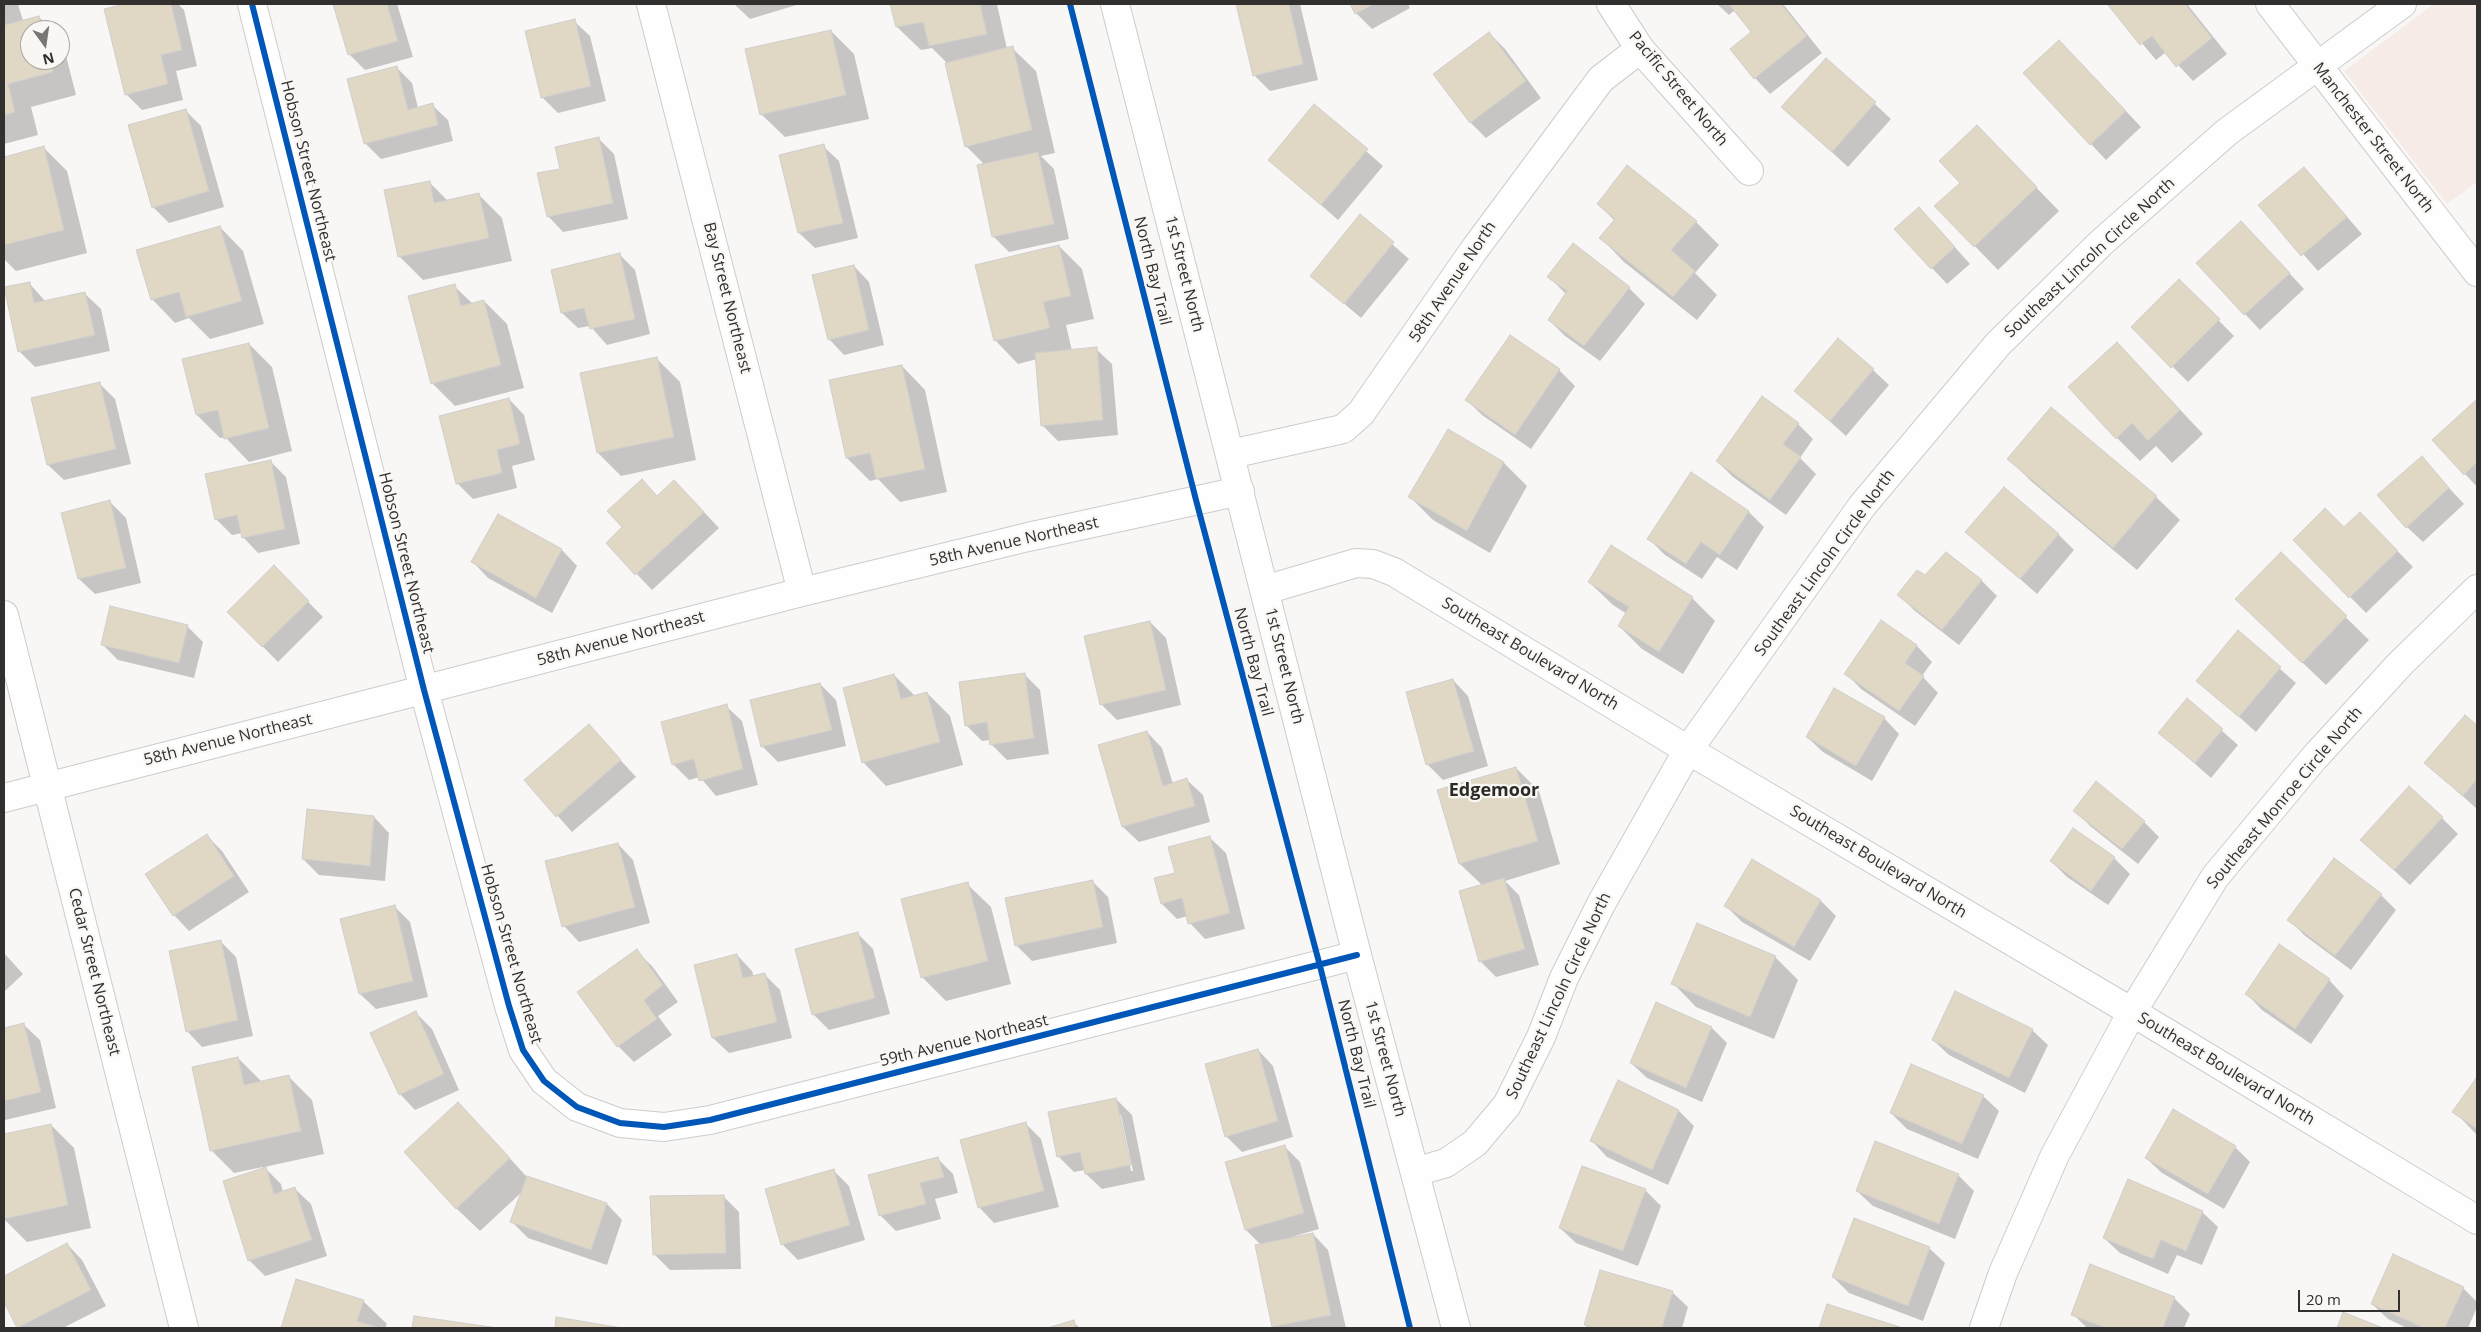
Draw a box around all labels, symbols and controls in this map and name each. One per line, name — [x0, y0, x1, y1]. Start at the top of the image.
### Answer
north arrow — [20, 20, 70, 70]
street label: Pacific Street North — [1624, 28, 1732, 150]
text: N — [41, 48, 56, 70]
street label: Manchester Street North — [2308, 59, 2438, 217]
street label: Hobson Street Northeast — [276, 78, 340, 264]
street label: Southeast Lincoln Circle North — [2001, 174, 2179, 342]
street label: 1st Street North — [1160, 214, 1208, 334]
street label: North Bay Trail — [1129, 215, 1175, 327]
street label: 58th Avenue North — [1405, 218, 1501, 346]
street label: Bay Street Northeast — [699, 220, 755, 376]
street label: Southeast Lincoln Circle North — [1751, 466, 1899, 660]
street label: Hobson Street Northeast — [374, 470, 438, 656]
street label: 58th Avenue Northeast — [928, 513, 1100, 571]
street label: Southeast Boulevard North — [1438, 594, 1622, 714]
street label: North Bay Trail — [1229, 606, 1277, 718]
street label: 1st Street North — [1260, 606, 1308, 726]
street label: 58th Avenue Northeast — [535, 607, 707, 671]
street label: Southeast Monroe Circle North — [2203, 703, 2367, 893]
street label: 58th Avenue Northeast — [142, 710, 314, 770]
district label: Edgemoor — [1449, 780, 1539, 802]
street label: Southeast Boulevard North — [1786, 802, 1970, 922]
street label: Hobson Street Northeast — [476, 862, 546, 1046]
street label: Cedar Street Northeast — [64, 886, 124, 1058]
street label: Southeast Lincoln Circle North — [1503, 890, 1615, 1102]
street label: North Bay Trail — [1333, 998, 1379, 1110]
street label: 1st Street North — [1360, 999, 1410, 1119]
street label: Southeast Boulevard North — [2134, 1009, 2318, 1129]
street label: 59th Avenue Northeast — [878, 1011, 1050, 1071]
scale bar — [2301, 1280, 2404, 1312]
text: 20 m — [2306, 1289, 2341, 1309]

